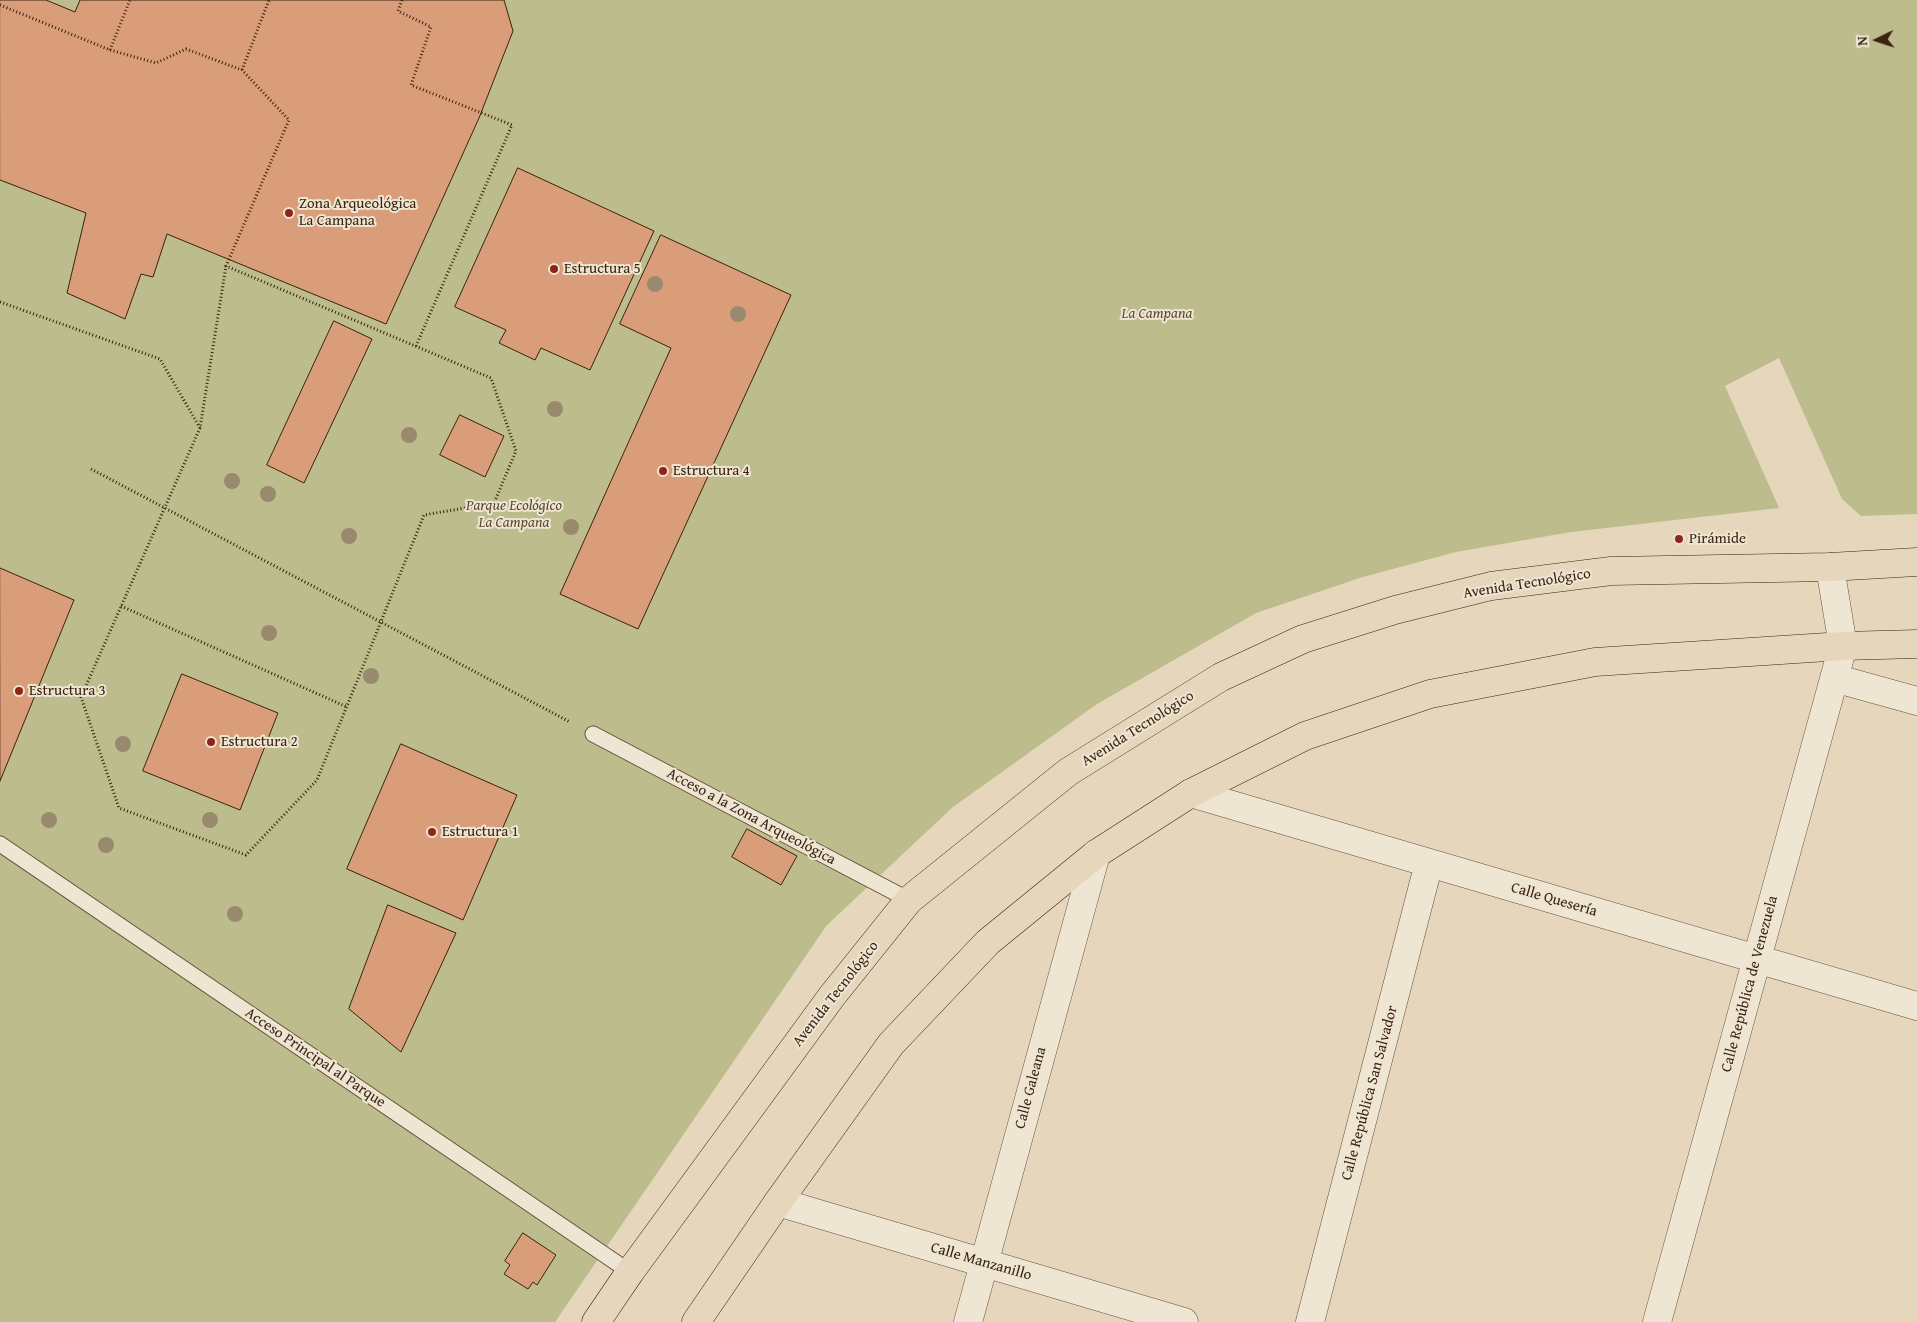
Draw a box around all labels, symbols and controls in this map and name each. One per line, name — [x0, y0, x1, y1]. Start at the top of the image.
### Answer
north arrow — [1852, 15, 1902, 65]
text: N — [1852, 36, 1872, 46]
place label: Zona Arqueológica La Campana — [299, 195, 416, 230]
marker: Zona Arqueológica La Campana — [283, 207, 295, 219]
place label: Estructura 5 — [564, 260, 641, 278]
marker: Estructura 5 — [548, 263, 560, 275]
park label: La Campana — [1122, 305, 1192, 323]
place label: Estructura 4 — [673, 462, 750, 480]
marker: Estructura 4 — [657, 465, 669, 477]
park label: Parque Ecológico La Campana — [466, 497, 562, 532]
place label: Pirámide — [1689, 530, 1746, 548]
marker: Pirámide — [1673, 533, 1685, 545]
street label: Avenida Tecnológico — [1462, 565, 1592, 603]
place label: Estructura 3 — [29, 682, 106, 700]
marker: Estructura 3 — [13, 685, 25, 697]
street label: Avenida Tecnológico — [1079, 687, 1197, 771]
place label: Estructura 2 — [221, 733, 298, 751]
marker: Estructura 2 — [205, 736, 217, 748]
street label: Acceso a la Zona Arqueológica — [663, 765, 839, 869]
place label: Estructura 1 — [442, 823, 519, 841]
marker: Estructura 1 — [426, 826, 438, 838]
street label: Calle Quesería — [1509, 879, 1599, 921]
street label: Calle República de Venezuela — [1718, 894, 1782, 1074]
street label: Avenida Tecnológico — [789, 938, 883, 1050]
street label: Acceso Principal al Parque — [241, 1004, 389, 1112]
street label: Calle República San Salvador — [1338, 1004, 1402, 1182]
street label: Calle Galeana — [1011, 1045, 1051, 1131]
street label: Calle Manzanillo — [928, 1239, 1034, 1285]

